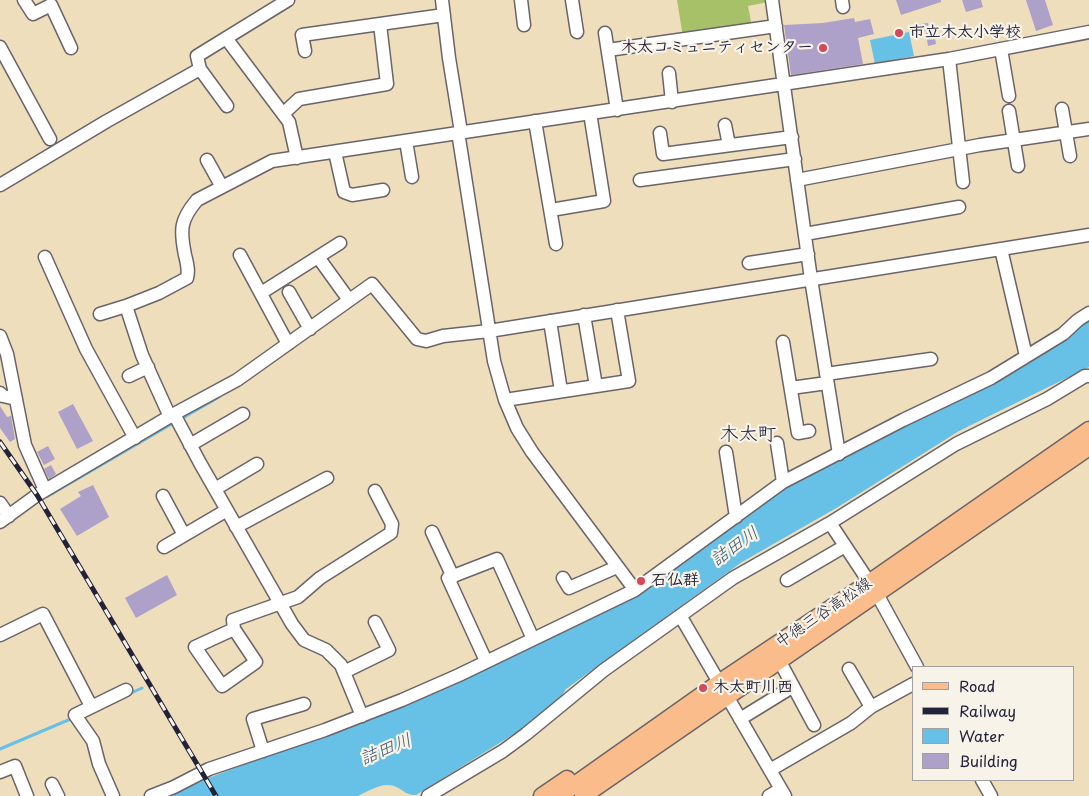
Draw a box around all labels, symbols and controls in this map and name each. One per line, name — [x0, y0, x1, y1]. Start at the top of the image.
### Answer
place label: 市立木太小学校 — [909, 23, 1021, 43]
marker: 市立木太小学校 — [893, 27, 905, 39]
place label: 木太コミュニティセンター — [621, 38, 813, 58]
marker: 木太コミュニティセンター — [817, 42, 829, 54]
district label: 木太町 — [720, 424, 776, 446]
water label: 詰田川 — [707, 523, 763, 571]
place label: 石仏群 — [651, 571, 699, 591]
street label: 中徳三谷高松線 — [772, 574, 876, 652]
marker: 石仏群 — [635, 575, 647, 587]
legend — [912, 666, 1074, 781]
text: Road — [959, 674, 995, 697]
place label: 木太町川西 — [713, 678, 793, 698]
marker: 木太町川西 — [697, 682, 709, 694]
text: Railway — [959, 699, 1016, 722]
text: Water — [959, 724, 1004, 747]
water label: 詰田川 — [357, 730, 415, 770]
text: Building — [959, 749, 1018, 772]

